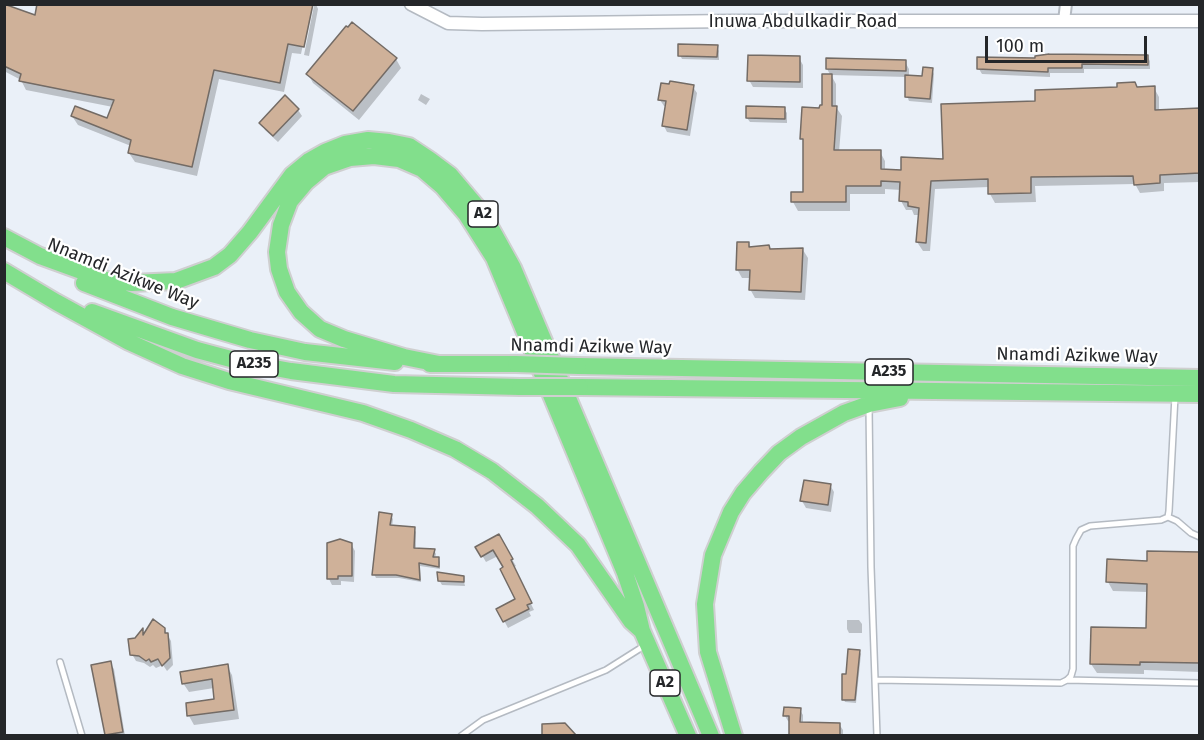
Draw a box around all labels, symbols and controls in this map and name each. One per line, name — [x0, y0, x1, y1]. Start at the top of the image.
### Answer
street label: Inuwa Abdulkadir Road — [709, 11, 897, 33]
scale bar — [988, 24, 1150, 62]
text: 100 m — [996, 35, 1044, 57]
road number: A2 — [468, 201, 498, 227]
street label: Nnamdi Azikwe Way — [44, 234, 202, 314]
street label: Nnamdi Azikwe Way — [510, 335, 672, 359]
street label: Nnamdi Azikwe Way — [996, 344, 1158, 368]
road number: A235 — [230, 351, 278, 377]
road number: A235 — [865, 359, 913, 385]
road number: A2 — [650, 670, 680, 696]

